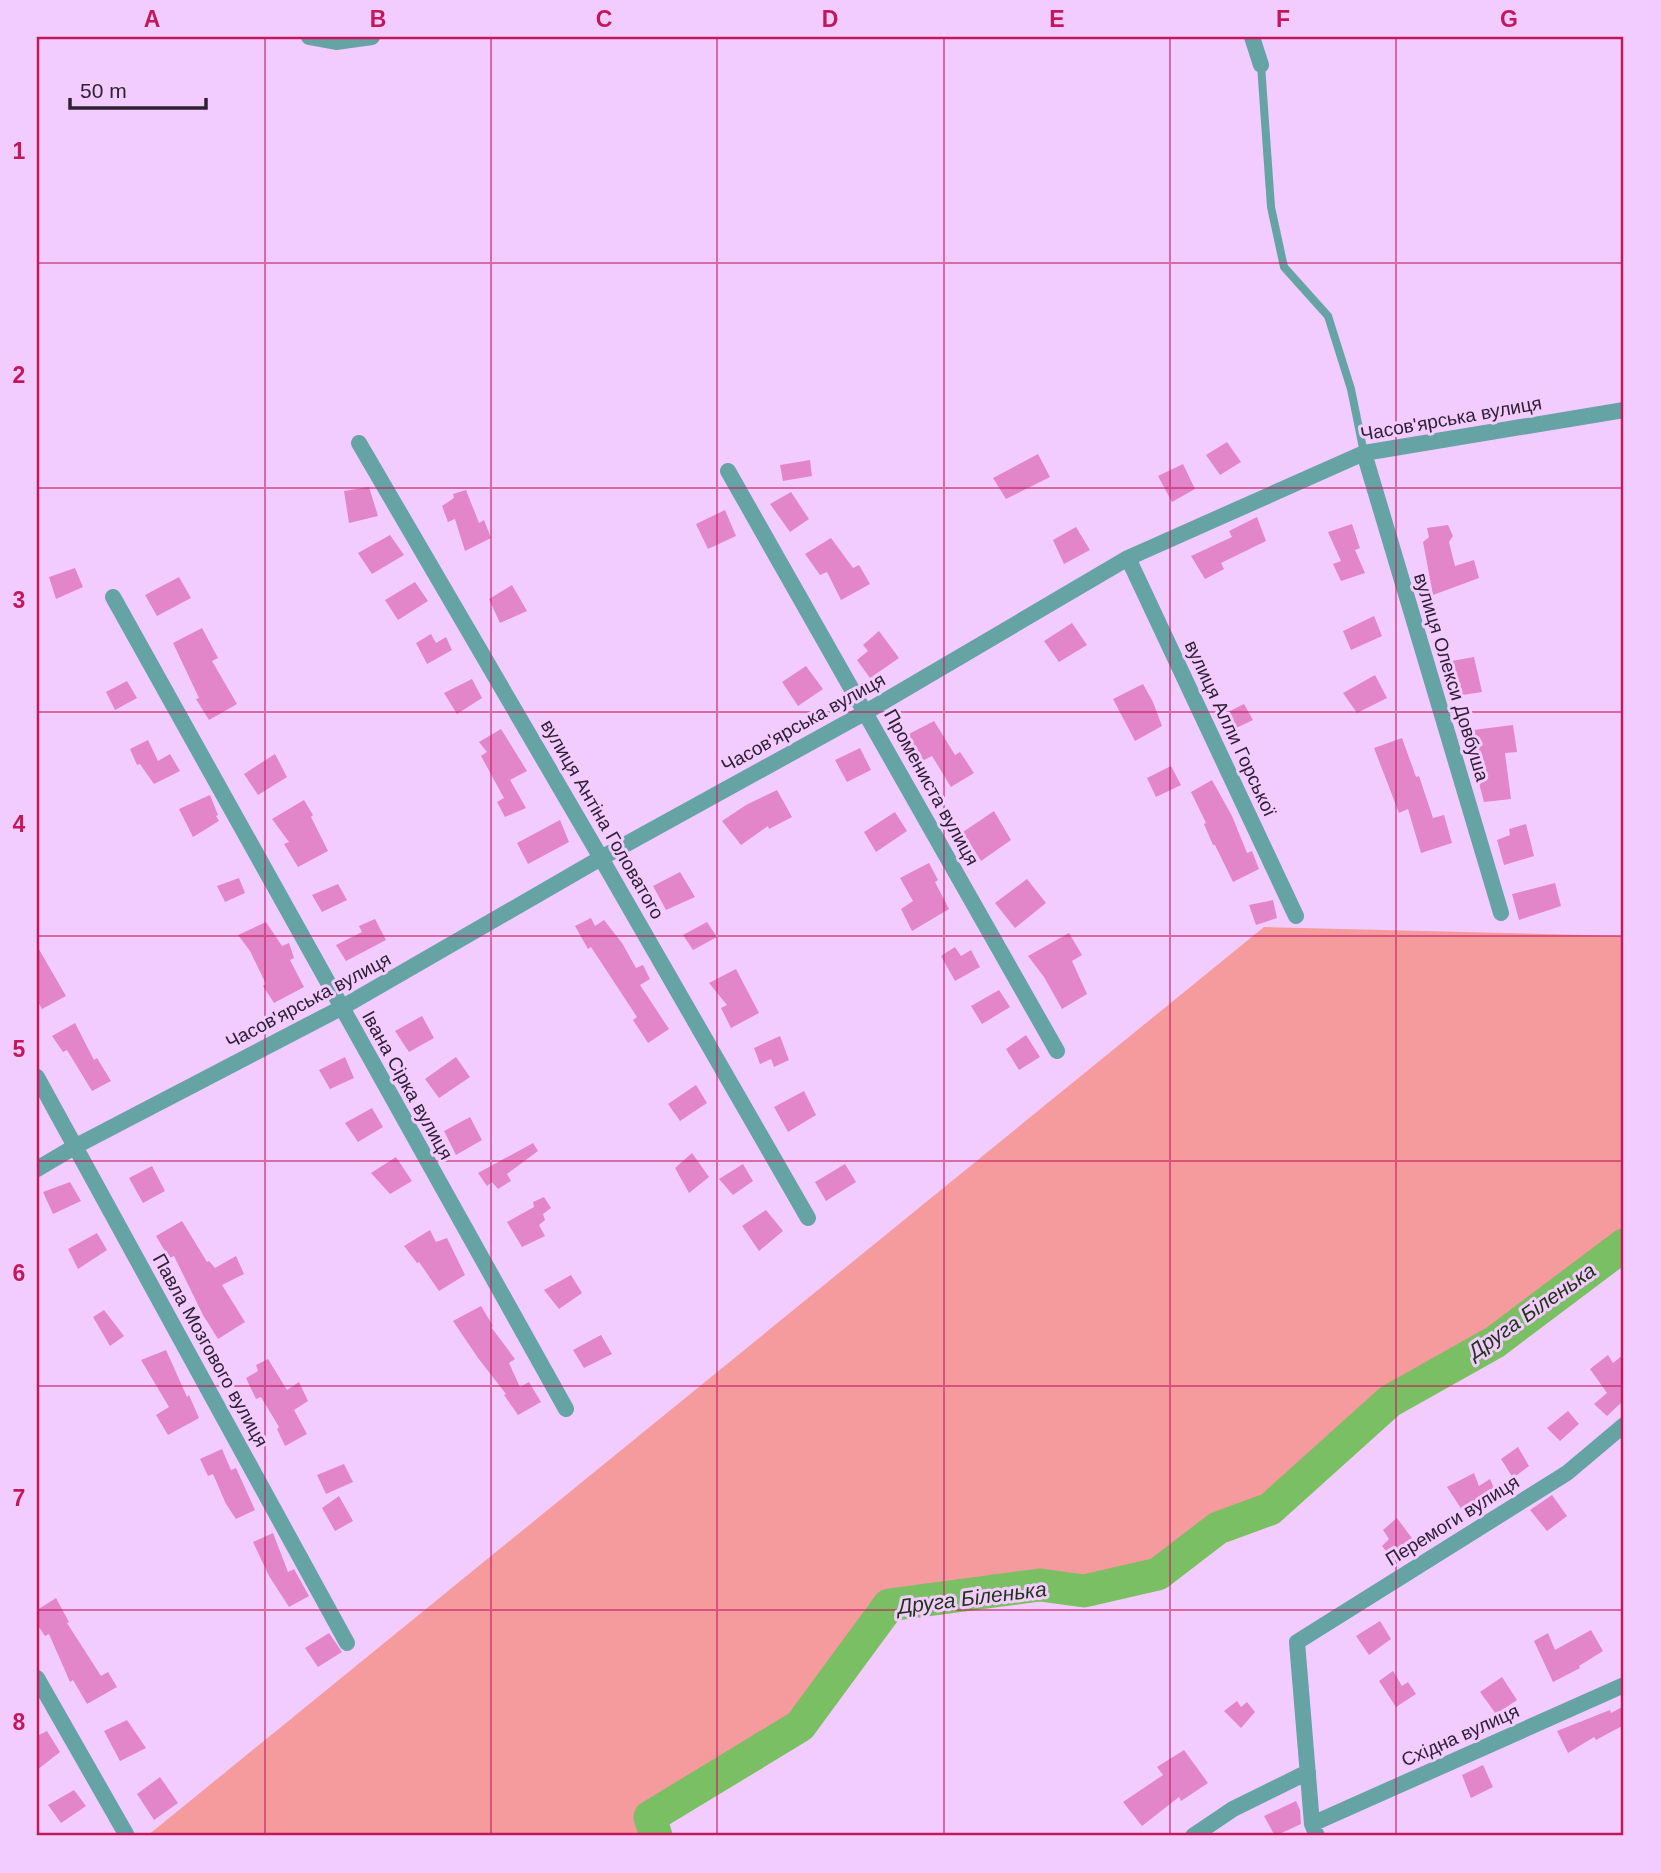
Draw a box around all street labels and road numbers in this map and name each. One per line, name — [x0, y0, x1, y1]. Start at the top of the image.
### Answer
street label: Часов'ярська вулиця — [1359, 392, 1543, 445]
street label: вулиця Олекси Довбуша — [1410, 571, 1493, 784]
street label: вулиця Алли Горської — [1181, 637, 1281, 820]
street label: Часов'ярська вулиця — [718, 669, 889, 776]
street label: Промениста вулиця — [880, 706, 983, 869]
street label: вулиця Антіна Головатого — [537, 716, 668, 923]
street label: Часов'ярська вулиця — [222, 948, 394, 1053]
street label: Івана Сірка вулиця — [358, 1007, 457, 1163]
street label: Павла Мозгового вулиця — [149, 1250, 272, 1450]
street label: Перемоги вулиця — [1382, 1471, 1523, 1570]
street label: Східна вулиця — [1398, 1700, 1522, 1771]

